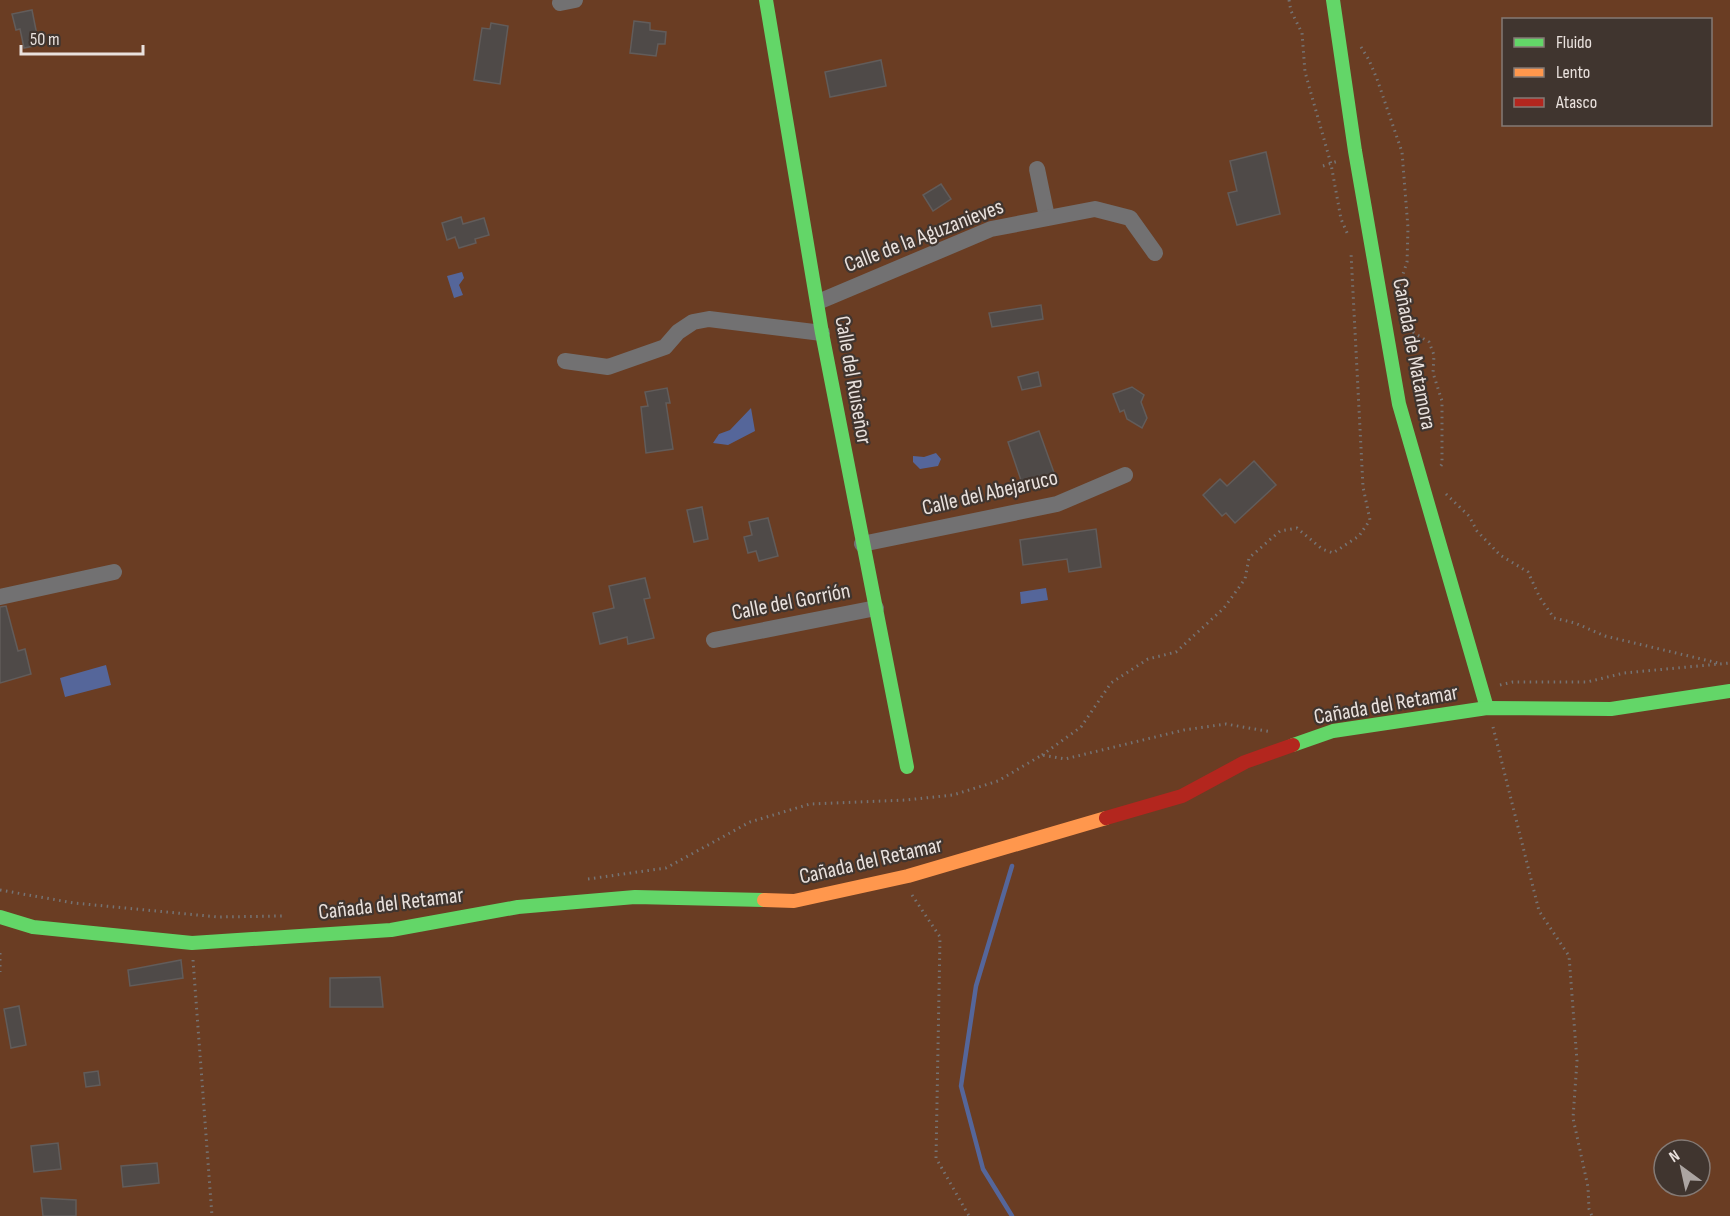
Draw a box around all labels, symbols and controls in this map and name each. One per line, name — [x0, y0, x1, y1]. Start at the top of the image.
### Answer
scale bar — [21, 18, 142, 56]
legend — [1502, 18, 1712, 126]
text: 50 m — [30, 29, 60, 50]
text: Fluido — [1556, 32, 1592, 53]
text: Lento — [1556, 62, 1590, 83]
text: Atasco — [1555, 92, 1597, 113]
street label: Calle de la Aguzanieves — [841, 193, 1007, 279]
street label: Cañada de Matamora — [1386, 276, 1442, 432]
street label: Calle del Ruiseñor — [828, 314, 878, 446]
street label: Calle del Abejaruco — [920, 464, 1060, 522]
street label: Calle del Gorrión — [729, 577, 853, 627]
street label: Cañada del Retamar — [1312, 679, 1460, 731]
street label: Cañada del Retamar — [797, 831, 945, 891]
street label: Cañada del Retamar — [317, 882, 465, 926]
north arrow — [1652, 1138, 1712, 1198]
text: N — [1666, 1146, 1683, 1167]

